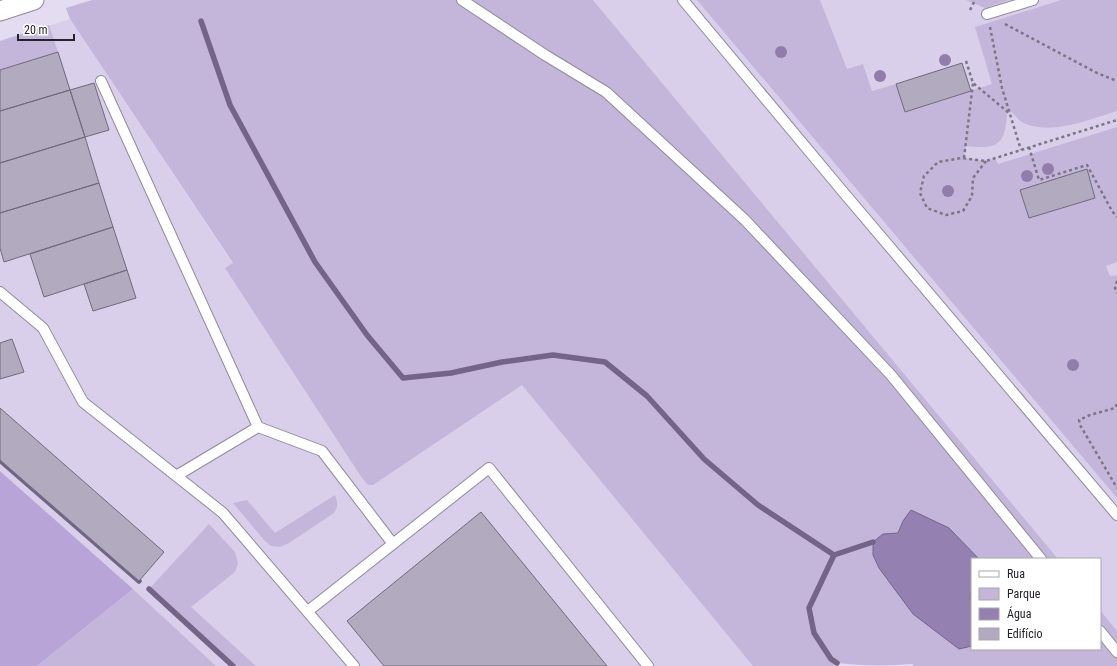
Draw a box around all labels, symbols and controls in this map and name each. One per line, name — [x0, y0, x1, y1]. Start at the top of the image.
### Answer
scale bar — [18, 16, 74, 42]
text: 20 m — [24, 23, 48, 37]
legend — [971, 558, 1101, 650]
text: Rua — [1007, 567, 1025, 581]
text: Parque — [1007, 587, 1041, 601]
text: Água — [1007, 606, 1032, 621]
text: Edifício — [1007, 627, 1043, 641]

